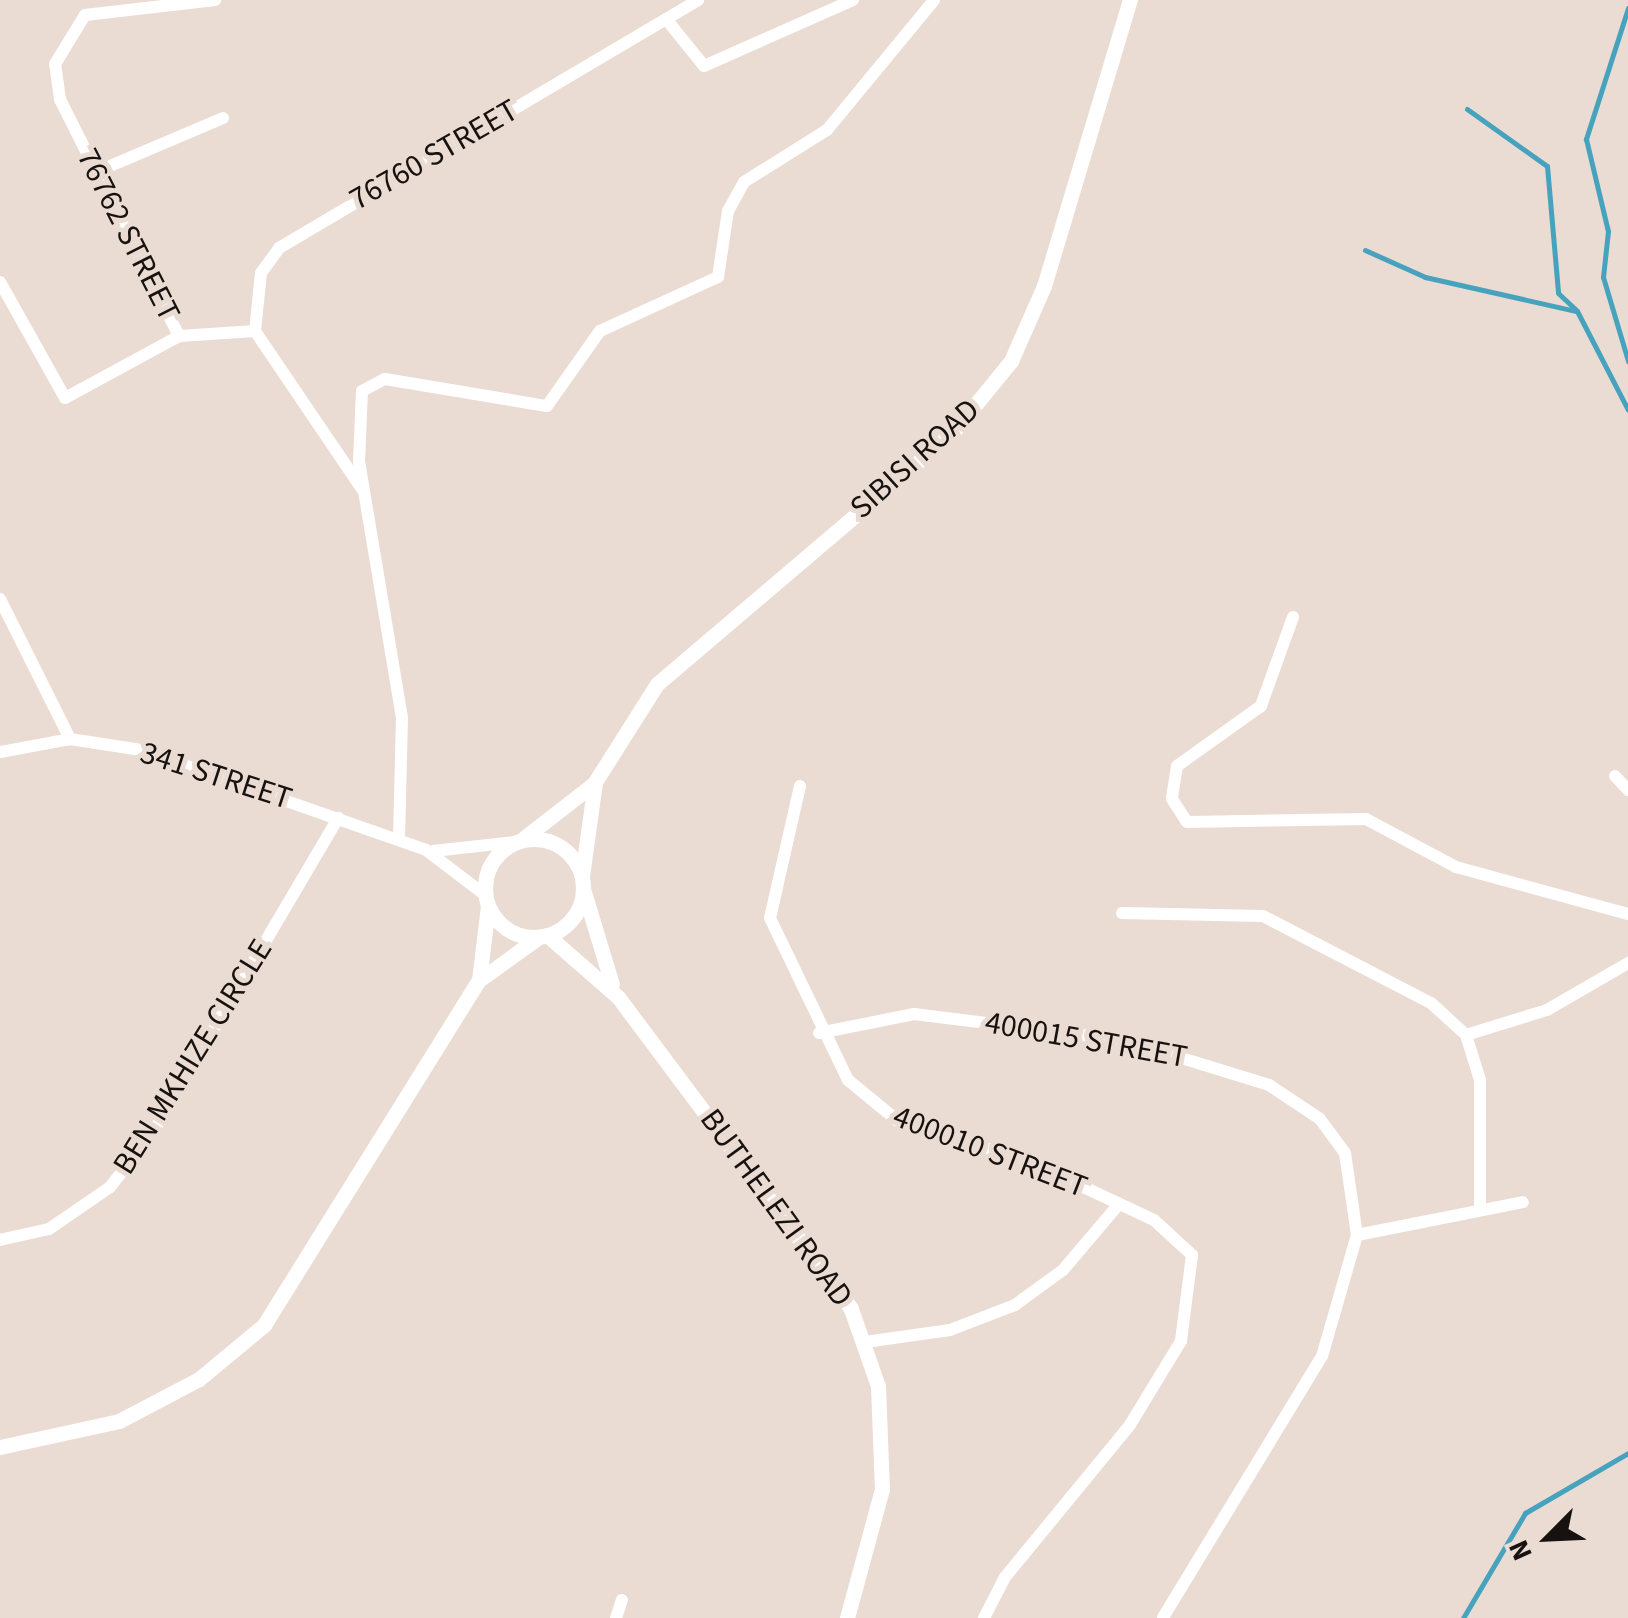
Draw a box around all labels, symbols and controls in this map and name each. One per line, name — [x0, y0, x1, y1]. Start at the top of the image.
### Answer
street label: 76760 STREET — [343, 91, 525, 219]
street label: 76762 STREET — [68, 142, 188, 328]
street label: SIBISI ROAD — [842, 391, 988, 527]
street label: 341 STREET — [136, 734, 296, 818]
street label: BEN MKHIZE CIRCLE — [105, 932, 281, 1182]
street label: 400015 STREET — [982, 1003, 1190, 1077]
street label: 400010 STREET — [888, 1097, 1092, 1207]
street label: BUTHELEZI ROAD — [691, 1102, 861, 1314]
north arrow — [1498, 1488, 1598, 1588]
text: N — [1499, 1534, 1543, 1567]

